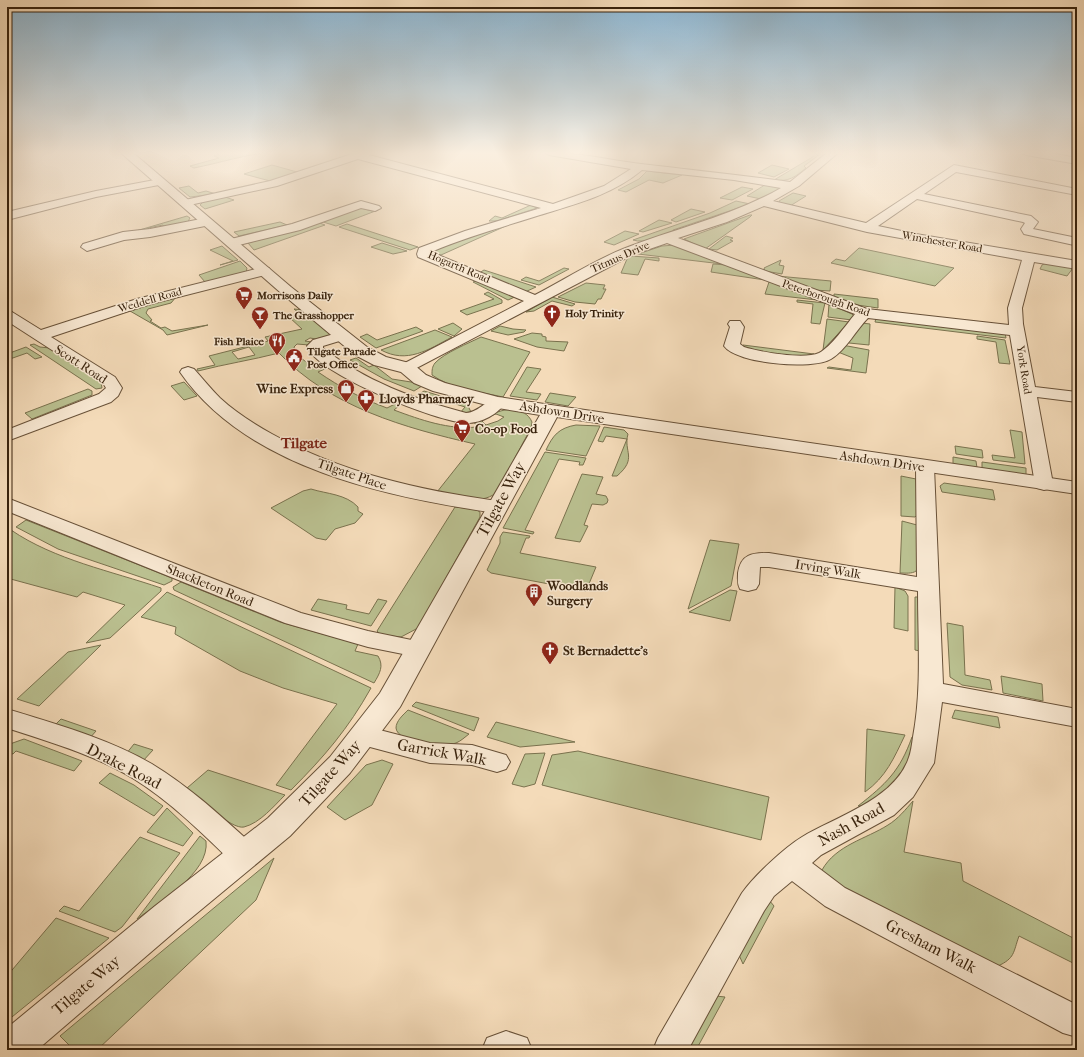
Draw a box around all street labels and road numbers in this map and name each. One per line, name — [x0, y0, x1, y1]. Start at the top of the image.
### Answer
street label: Winchester Road — [900, 228, 984, 256]
street label: Titmus Drive — [589, 238, 652, 276]
street label: Hogarth Road — [426, 248, 493, 286]
street label: Peterborough Road — [780, 277, 873, 320]
street label: Weddell Road — [116, 284, 184, 316]
street label: Scott Road — [52, 341, 111, 387]
street label: York Road — [1014, 344, 1034, 396]
street label: Ashdown Drive — [518, 398, 606, 426]
street label: Ashdown Drive — [838, 447, 926, 474]
street label: Tilgate Place — [315, 455, 389, 493]
street label: Tilgate Way — [473, 458, 530, 540]
street label: Irving Walk — [794, 556, 862, 582]
street label: Shackleton Road — [164, 561, 257, 610]
street label: Garrick Walk — [396, 735, 489, 769]
street label: Tilgate Way — [295, 736, 365, 810]
street label: Drake Road — [83, 739, 165, 793]
street label: Nash Road — [814, 798, 888, 850]
street label: Gresham Walk — [882, 915, 980, 977]
street label: Tilgate Way — [48, 951, 124, 1019]

